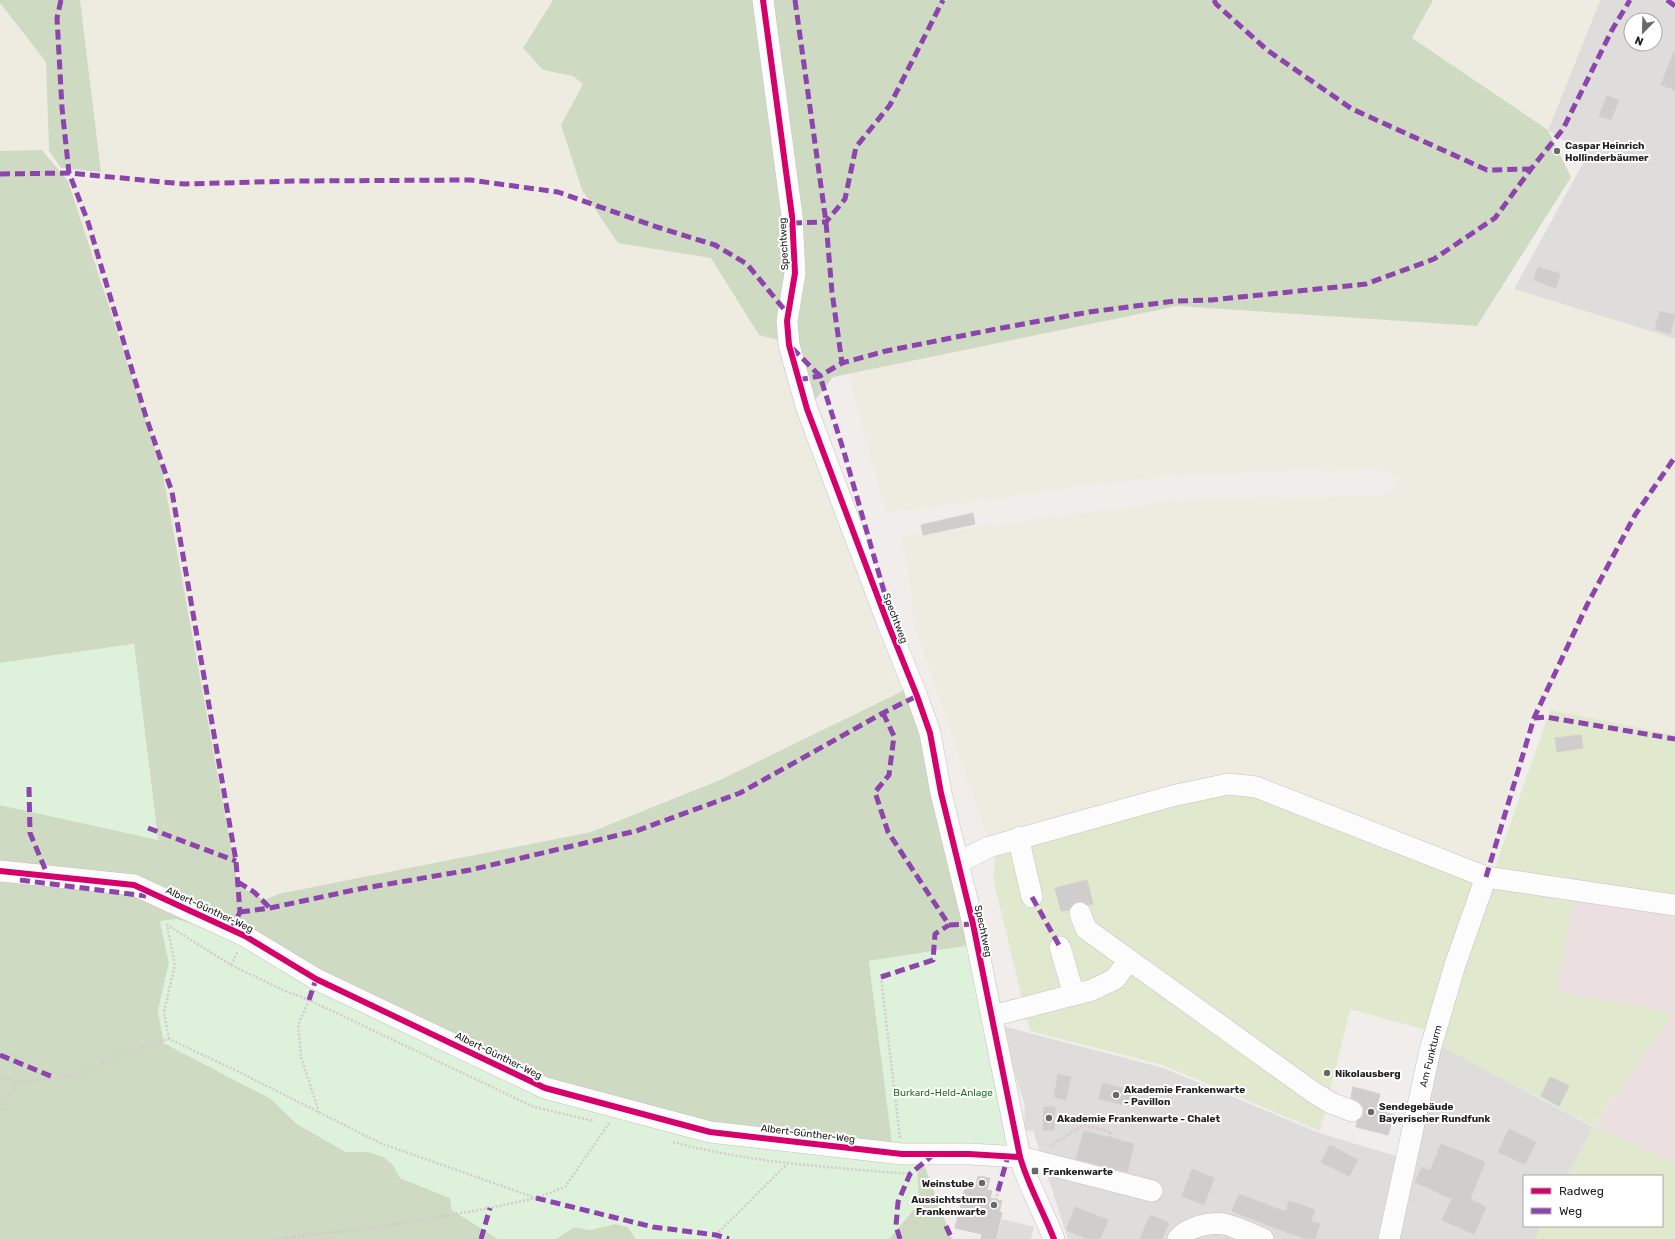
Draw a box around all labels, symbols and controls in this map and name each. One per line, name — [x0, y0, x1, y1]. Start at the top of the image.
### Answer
north arrow — [1623, 12, 1663, 52]
text: N — [1633, 33, 1645, 48]
place label: Caspar Heinrich Hollinderbäumer — [1565, 140, 1649, 164]
marker: Caspar Heinrich Hollinderbäumer — [1552, 146, 1562, 156]
street label: Spechtweg — [777, 217, 791, 271]
street label: Spechtweg — [880, 592, 910, 645]
street label: Albert-Günther-Weg — [164, 884, 255, 935]
street label: Spechtweg — [972, 904, 994, 958]
street label: Am Funkturm — [1417, 1024, 1445, 1089]
street label: Albert-Günther-Weg — [453, 1030, 544, 1082]
marker: Nikolausberg — [1322, 1068, 1332, 1078]
place label: Nikolausberg — [1335, 1068, 1401, 1080]
place label: Akademie Frankenwarte - Pavillon — [1124, 1084, 1245, 1108]
park label: Burkard-Held-Anlage — [893, 1087, 993, 1099]
marker: Akademie Frankenwarte - Pavillon — [1111, 1090, 1121, 1100]
place label: Sendegebäude Bayerischer Rundfunk — [1379, 1101, 1491, 1125]
marker: Sendegebäude Bayerischer Rundfunk — [1366, 1107, 1376, 1117]
marker: Akademie Frankenwarte - Chalet — [1044, 1113, 1054, 1123]
place label: Akademie Frankenwarte - Chalet — [1057, 1113, 1220, 1125]
street label: Albert-Günther-Weg — [760, 1122, 856, 1146]
marker: Frankenwarte — [1030, 1166, 1040, 1176]
place label: Frankenwarte — [1043, 1166, 1113, 1178]
legend — [1523, 1175, 1663, 1227]
place label: Weinstube — [922, 1178, 974, 1190]
marker: Weinstube — [977, 1178, 987, 1188]
text: Radweg — [1559, 1184, 1604, 1198]
place label: Aussichtsturm Frankenwarte — [911, 1194, 986, 1218]
marker: Aussichtsturm Frankenwarte — [989, 1200, 999, 1210]
text: Weg — [1559, 1204, 1582, 1218]

